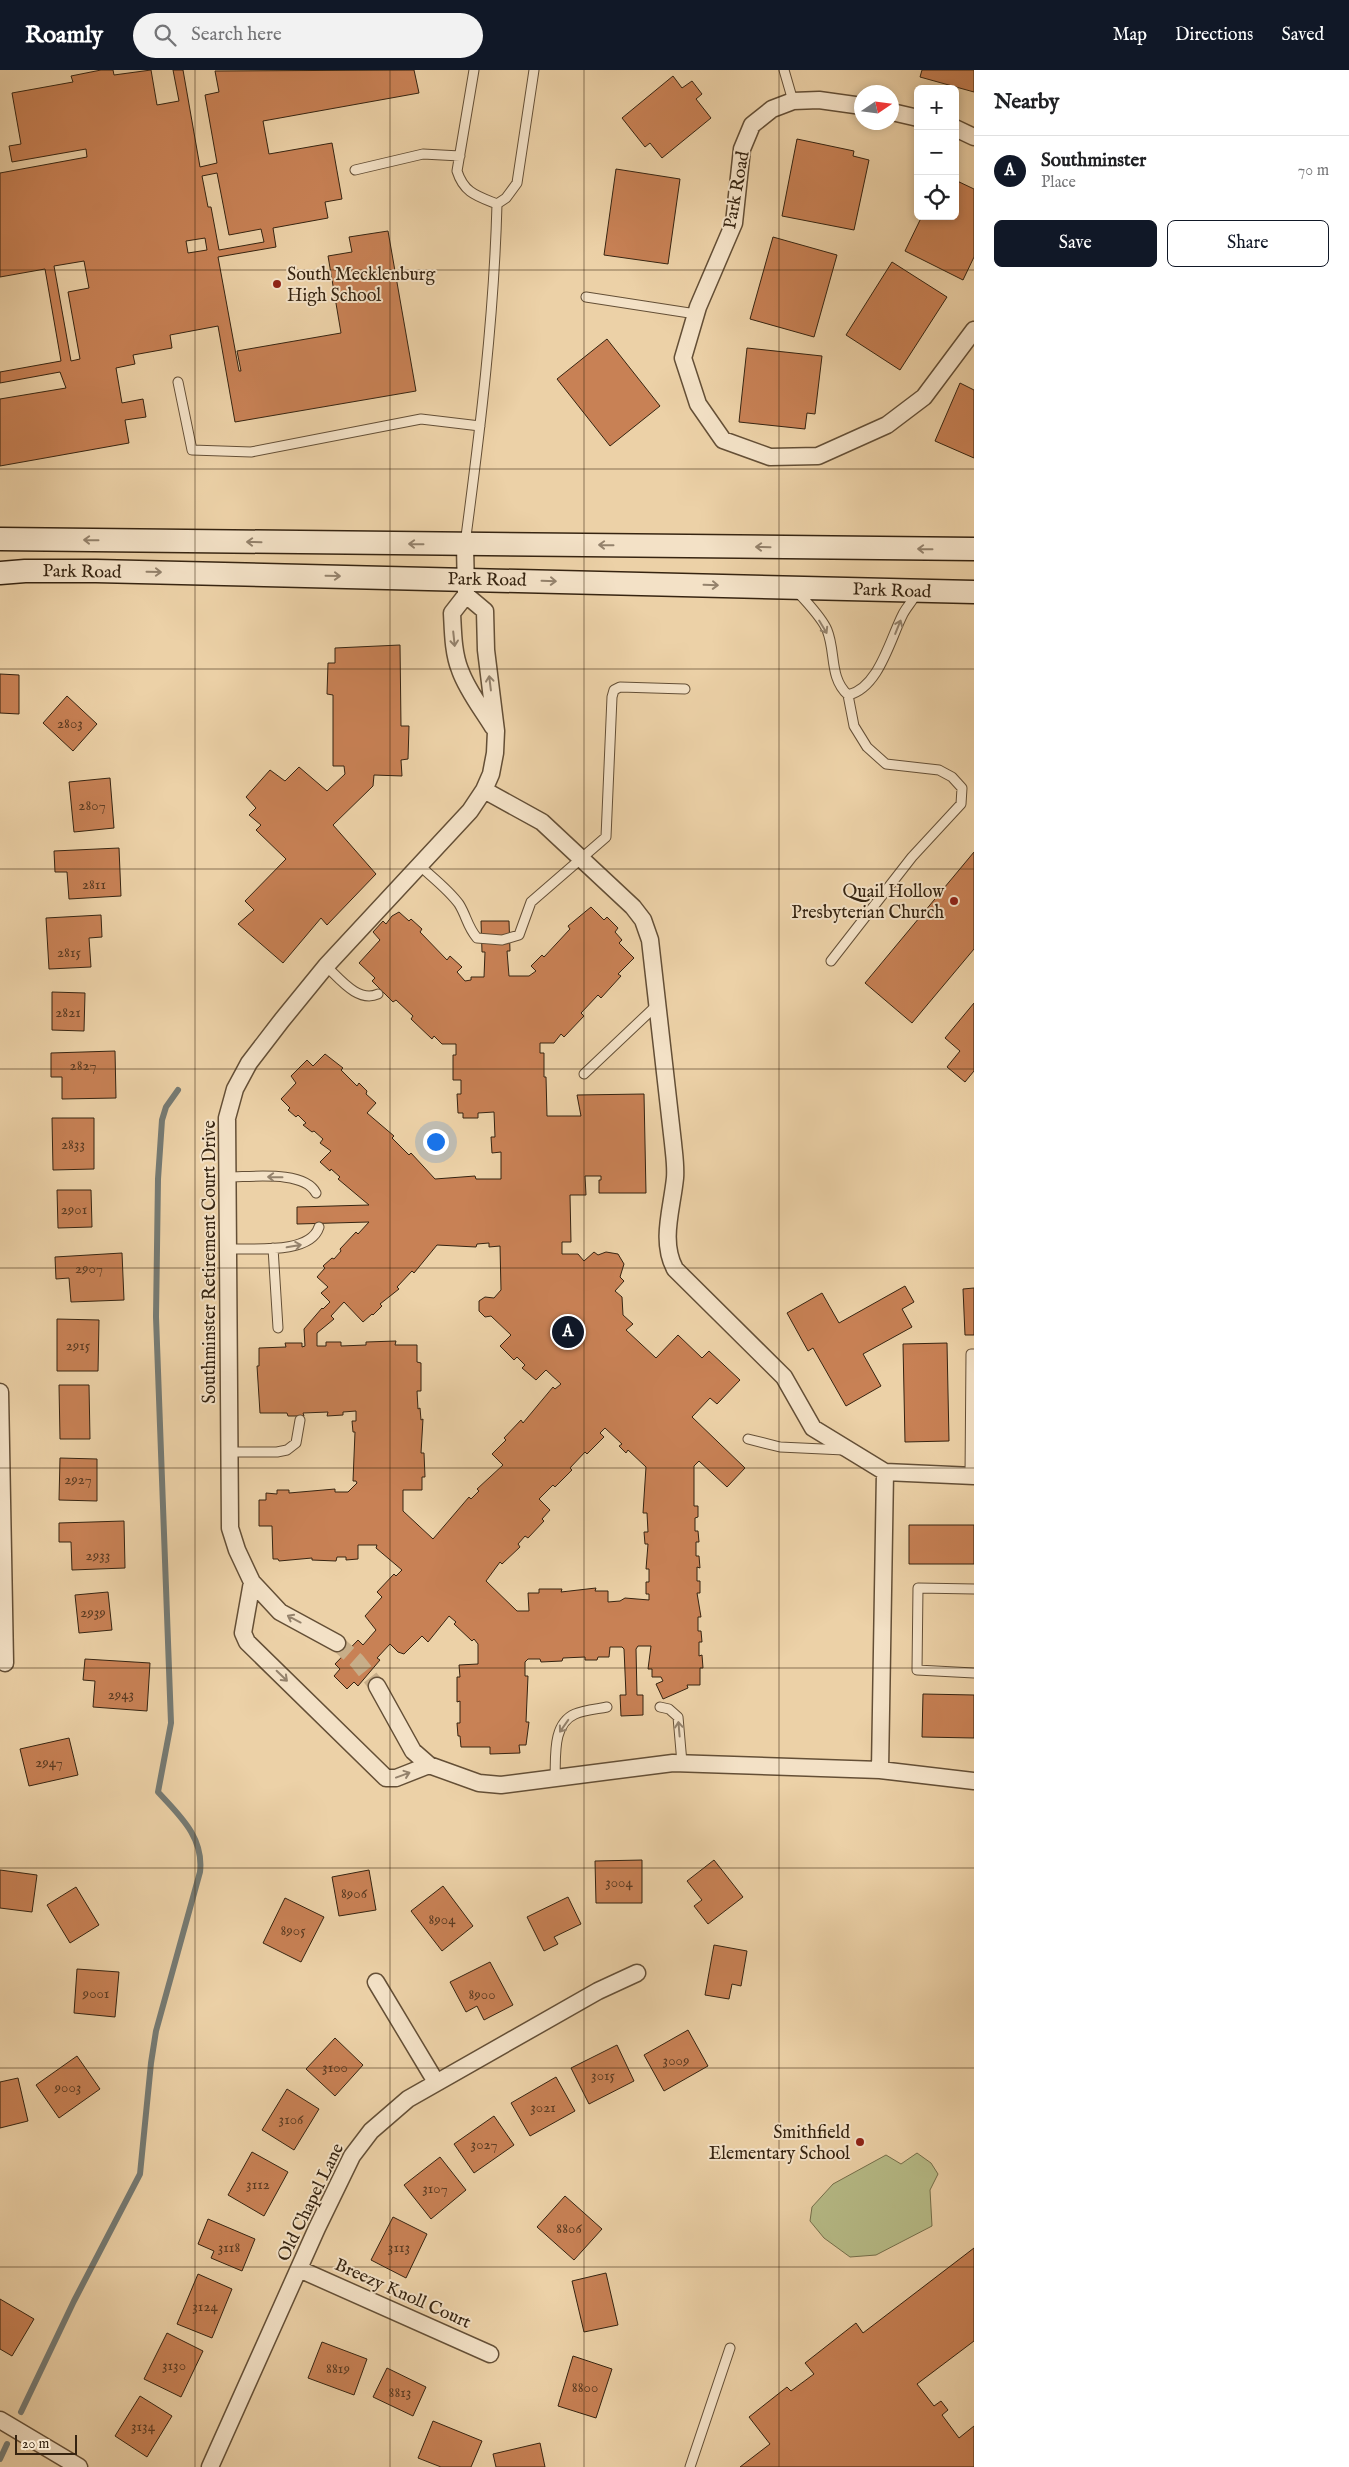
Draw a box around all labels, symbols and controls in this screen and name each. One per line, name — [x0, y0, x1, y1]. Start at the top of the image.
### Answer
search box — [133, 13, 483, 58]
text: Roamly — [25, 20, 103, 51]
icon: search — [151, 21, 179, 49]
text: Search here — [191, 23, 282, 47]
text: Map — [1113, 24, 1147, 47]
text: Directions — [1175, 24, 1253, 47]
text: Saved — [1281, 24, 1324, 47]
north arrow — [854, 85, 899, 130]
map controls — [914, 85, 959, 220]
button: + — [914, 85, 959, 130]
text: Nearby — [994, 89, 1059, 116]
button: − — [914, 130, 959, 175]
street label: Park Road — [719, 149, 756, 231]
text: Southminster — [1041, 149, 1146, 173]
text: A — [1005, 161, 1015, 181]
text: 70 m — [1298, 161, 1329, 181]
text: Place — [1041, 173, 1076, 193]
button: locate — [914, 175, 959, 220]
button: Save — [994, 220, 1157, 267]
button: Share — [1167, 220, 1329, 267]
place label: South Mecklenburg High School — [287, 264, 435, 308]
marker: South Mecklenburg High School — [271, 278, 283, 290]
one-way arrow — [83, 535, 100, 545]
one-way arrow — [246, 537, 262, 547]
one-way arrow — [408, 539, 424, 549]
one-way arrow — [599, 540, 615, 550]
one-way arrow — [755, 542, 772, 552]
one-way arrow — [918, 544, 934, 554]
street label: Park Road — [42, 560, 122, 585]
one-way arrow — [145, 567, 161, 577]
street label: Park Road — [447, 568, 527, 593]
one-way arrow — [325, 571, 341, 581]
one-way arrow — [540, 576, 557, 586]
street label: Park Road — [852, 579, 932, 604]
one-way arrow — [703, 581, 719, 590]
one-way arrow — [819, 619, 829, 633]
one-way arrow — [894, 620, 903, 635]
one-way arrow — [449, 630, 459, 646]
one-way arrow — [485, 675, 495, 691]
house number: 2803 — [57, 714, 83, 733]
house number: 2807 — [78, 796, 106, 815]
house number: 2811 — [82, 875, 106, 894]
place label: Quail Hollow Presbyterian Church — [791, 881, 945, 925]
marker: Quail Hollow Presbyterian Church — [948, 895, 960, 907]
house number: 2815 — [57, 943, 82, 962]
house number: 2821 — [55, 1003, 81, 1022]
house number: 2827 — [70, 1056, 96, 1075]
street label: Southminster Retirement Court Drive — [199, 1120, 222, 1404]
your location — [423, 1129, 449, 1155]
house number: 2833 — [61, 1135, 85, 1154]
one-way arrow — [267, 1173, 283, 1182]
house number: 2901 — [61, 1200, 87, 1219]
one-way arrow — [286, 1240, 302, 1250]
house number: 2907 — [75, 1259, 103, 1278]
pin: A — [552, 1313, 584, 1351]
house number: 2915 — [66, 1336, 91, 1355]
house number: 2927 — [64, 1470, 92, 1489]
house number: 2933 — [86, 1546, 110, 1565]
house number: 2939 — [80, 1603, 106, 1622]
one-way arrow — [286, 1614, 301, 1624]
one-way arrow — [276, 1670, 289, 1682]
house number: 2943 — [108, 1685, 134, 1704]
one-way arrow — [559, 1719, 569, 1733]
one-way arrow — [674, 1722, 684, 1738]
house number: 2947 — [35, 1753, 63, 1772]
one-way arrow — [395, 1770, 410, 1779]
house number: 3004 — [605, 1873, 633, 1892]
house number: 8906 — [341, 1884, 368, 1903]
house number: 8904 — [428, 1910, 456, 1929]
house number: 8905 — [280, 1921, 306, 1940]
house number: 9001 — [82, 1984, 109, 2003]
house number: 8900 — [468, 1985, 496, 2004]
house number: 3009 — [663, 2051, 689, 2070]
house number: 3100 — [322, 2058, 348, 2077]
house number: 3015 — [591, 2066, 616, 2085]
house number: 9003 — [54, 2078, 81, 2097]
house number: 3021 — [530, 2098, 556, 2117]
house number: 3106 — [279, 2110, 304, 2129]
place label: Smithfield Elementary School — [709, 2122, 850, 2166]
house number: 3027 — [471, 2135, 497, 2154]
marker: Smithfield Elementary School — [854, 2136, 866, 2148]
street label: Old Chapel Lane — [273, 2140, 350, 2266]
house number: 3112 — [246, 2175, 270, 2194]
house number: 3107 — [422, 2179, 448, 2198]
house number: 8806 — [556, 2219, 582, 2238]
house number: 3118 — [218, 2238, 240, 2257]
house number: 3113 — [388, 2238, 410, 2257]
street label: Breezy Knoll Court — [331, 2254, 474, 2335]
house number: 3124 — [192, 2297, 218, 2316]
house number: 3130 — [162, 2356, 186, 2375]
house number: 8819 — [326, 2359, 350, 2378]
house number: 8800 — [572, 2378, 598, 2397]
house number: 8813 — [389, 2383, 411, 2402]
house number: 3134 — [131, 2417, 156, 2436]
scale bar — [15, 2432, 78, 2455]
text: 20 m — [22, 2435, 49, 2453]

